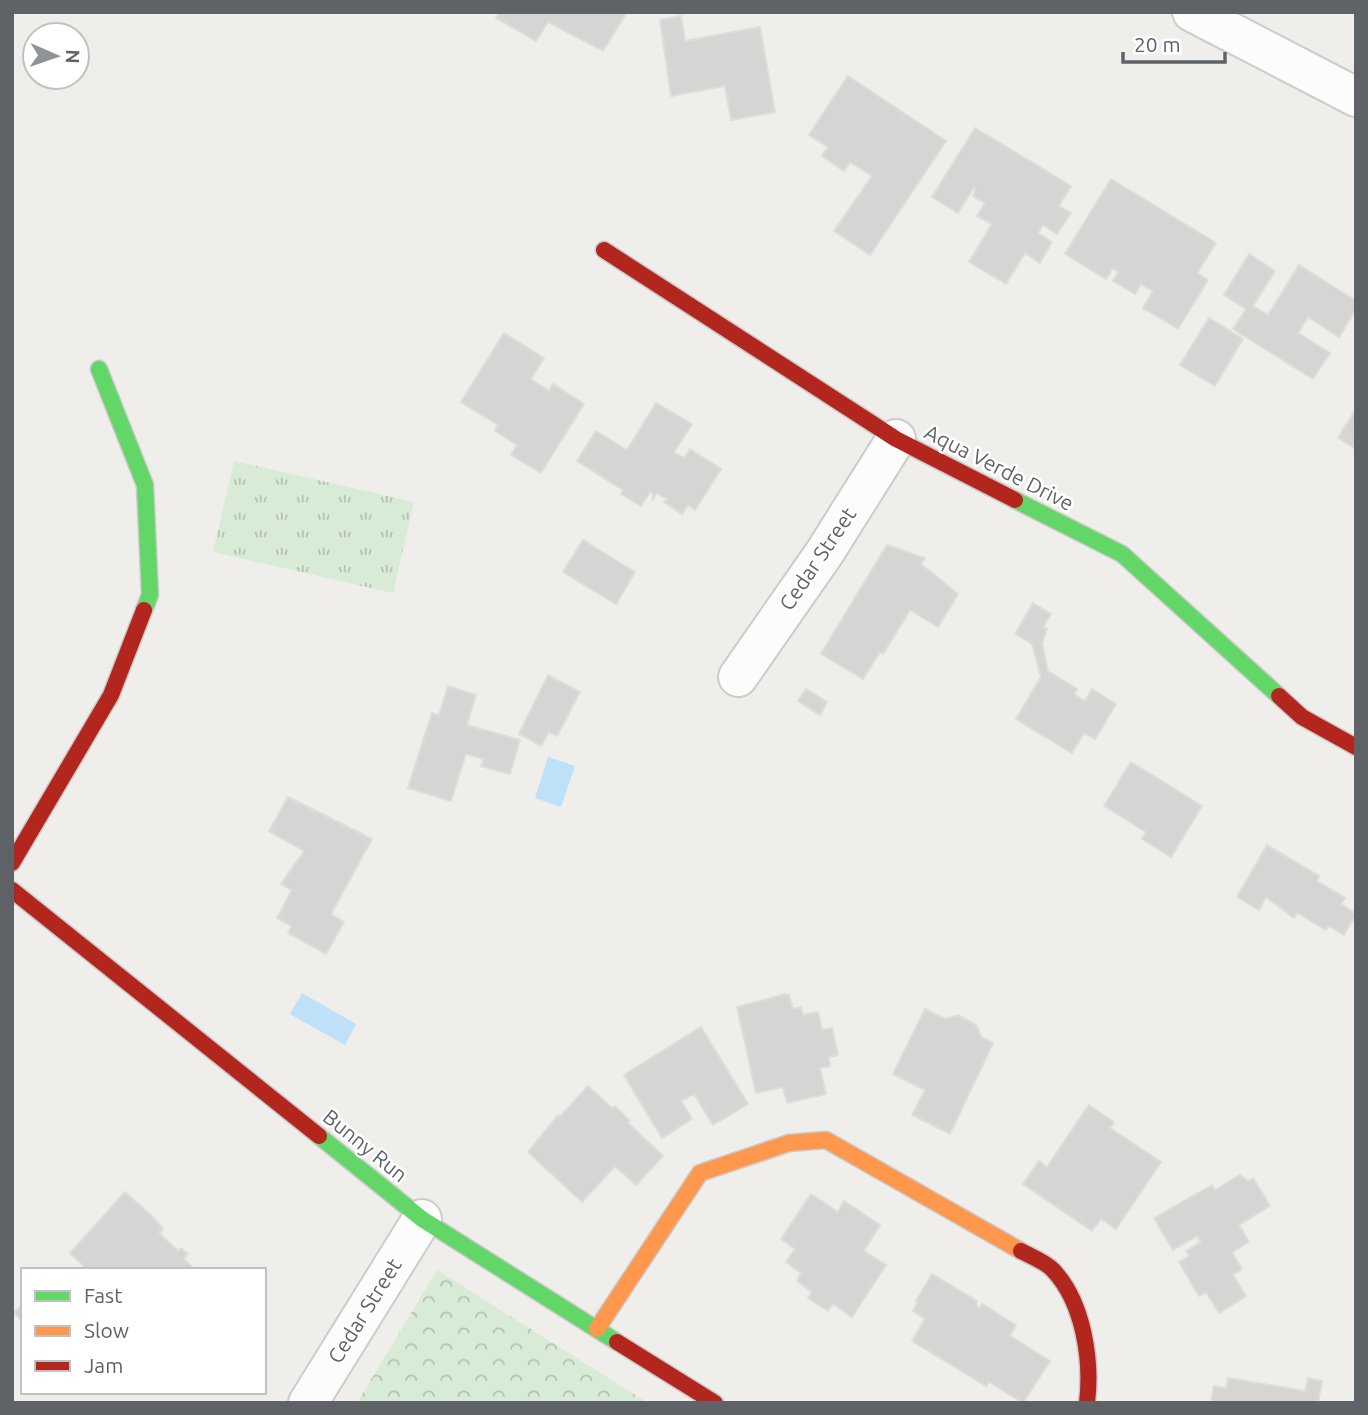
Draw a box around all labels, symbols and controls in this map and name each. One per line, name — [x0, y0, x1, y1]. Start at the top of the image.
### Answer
north arrow — [21, 21, 91, 91]
scale bar — [1123, 21, 1224, 65]
text: 20 m — [1134, 32, 1181, 56]
text: N — [62, 49, 84, 64]
street label: Aqua Verde Drive — [921, 419, 1078, 515]
street label: Cedar Street — [774, 502, 860, 614]
street label: Bunny Run — [319, 1104, 412, 1186]
street label: Cedar Street — [322, 1254, 406, 1367]
legend — [21, 1268, 266, 1394]
text: Fast — [84, 1283, 122, 1307]
text: Slow — [84, 1318, 129, 1342]
text: Jam — [84, 1353, 123, 1377]

